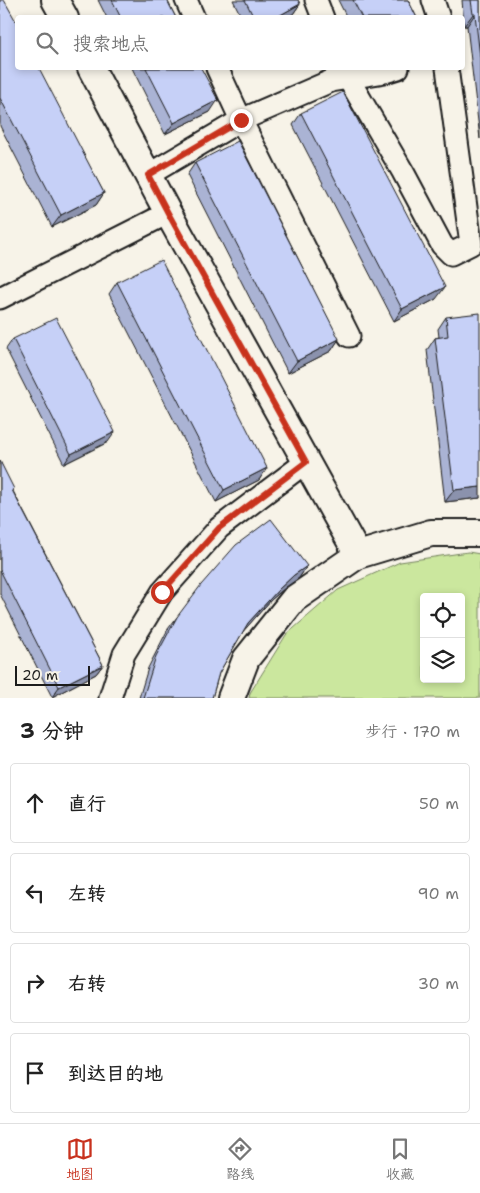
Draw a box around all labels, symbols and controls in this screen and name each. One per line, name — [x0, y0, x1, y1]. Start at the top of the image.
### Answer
search box — [15, 15, 465, 70]
icon: search — [33, 29, 61, 57]
text: 搜索地点 — [73, 31, 149, 56]
route end — [230, 109, 253, 132]
route start — [151, 581, 174, 604]
map controls — [420, 593, 465, 683]
button: locate — [420, 593, 465, 638]
button: layers — [420, 638, 465, 683]
scale bar — [15, 663, 90, 686]
text: 20 m — [22, 666, 58, 684]
text: 3 分钟 — [20, 717, 84, 745]
text: 步行 · 170 m — [365, 721, 460, 742]
icon: ahead — [21, 789, 49, 817]
text: 直行 — [68, 791, 106, 816]
text: 50 m — [419, 793, 459, 814]
icon: left — [21, 879, 49, 907]
text: 左转 — [68, 881, 106, 906]
text: 90 m — [418, 883, 459, 904]
icon: right — [21, 969, 49, 997]
text: 右转 — [68, 971, 106, 996]
text: 30 m — [418, 973, 459, 994]
icon: arrive — [21, 1059, 49, 1087]
text: 到达目的地 — [68, 1061, 163, 1086]
tab: 地图 — [66, 1135, 94, 1183]
tab: 路线 — [226, 1135, 254, 1183]
tab: 收藏 — [386, 1135, 414, 1183]

